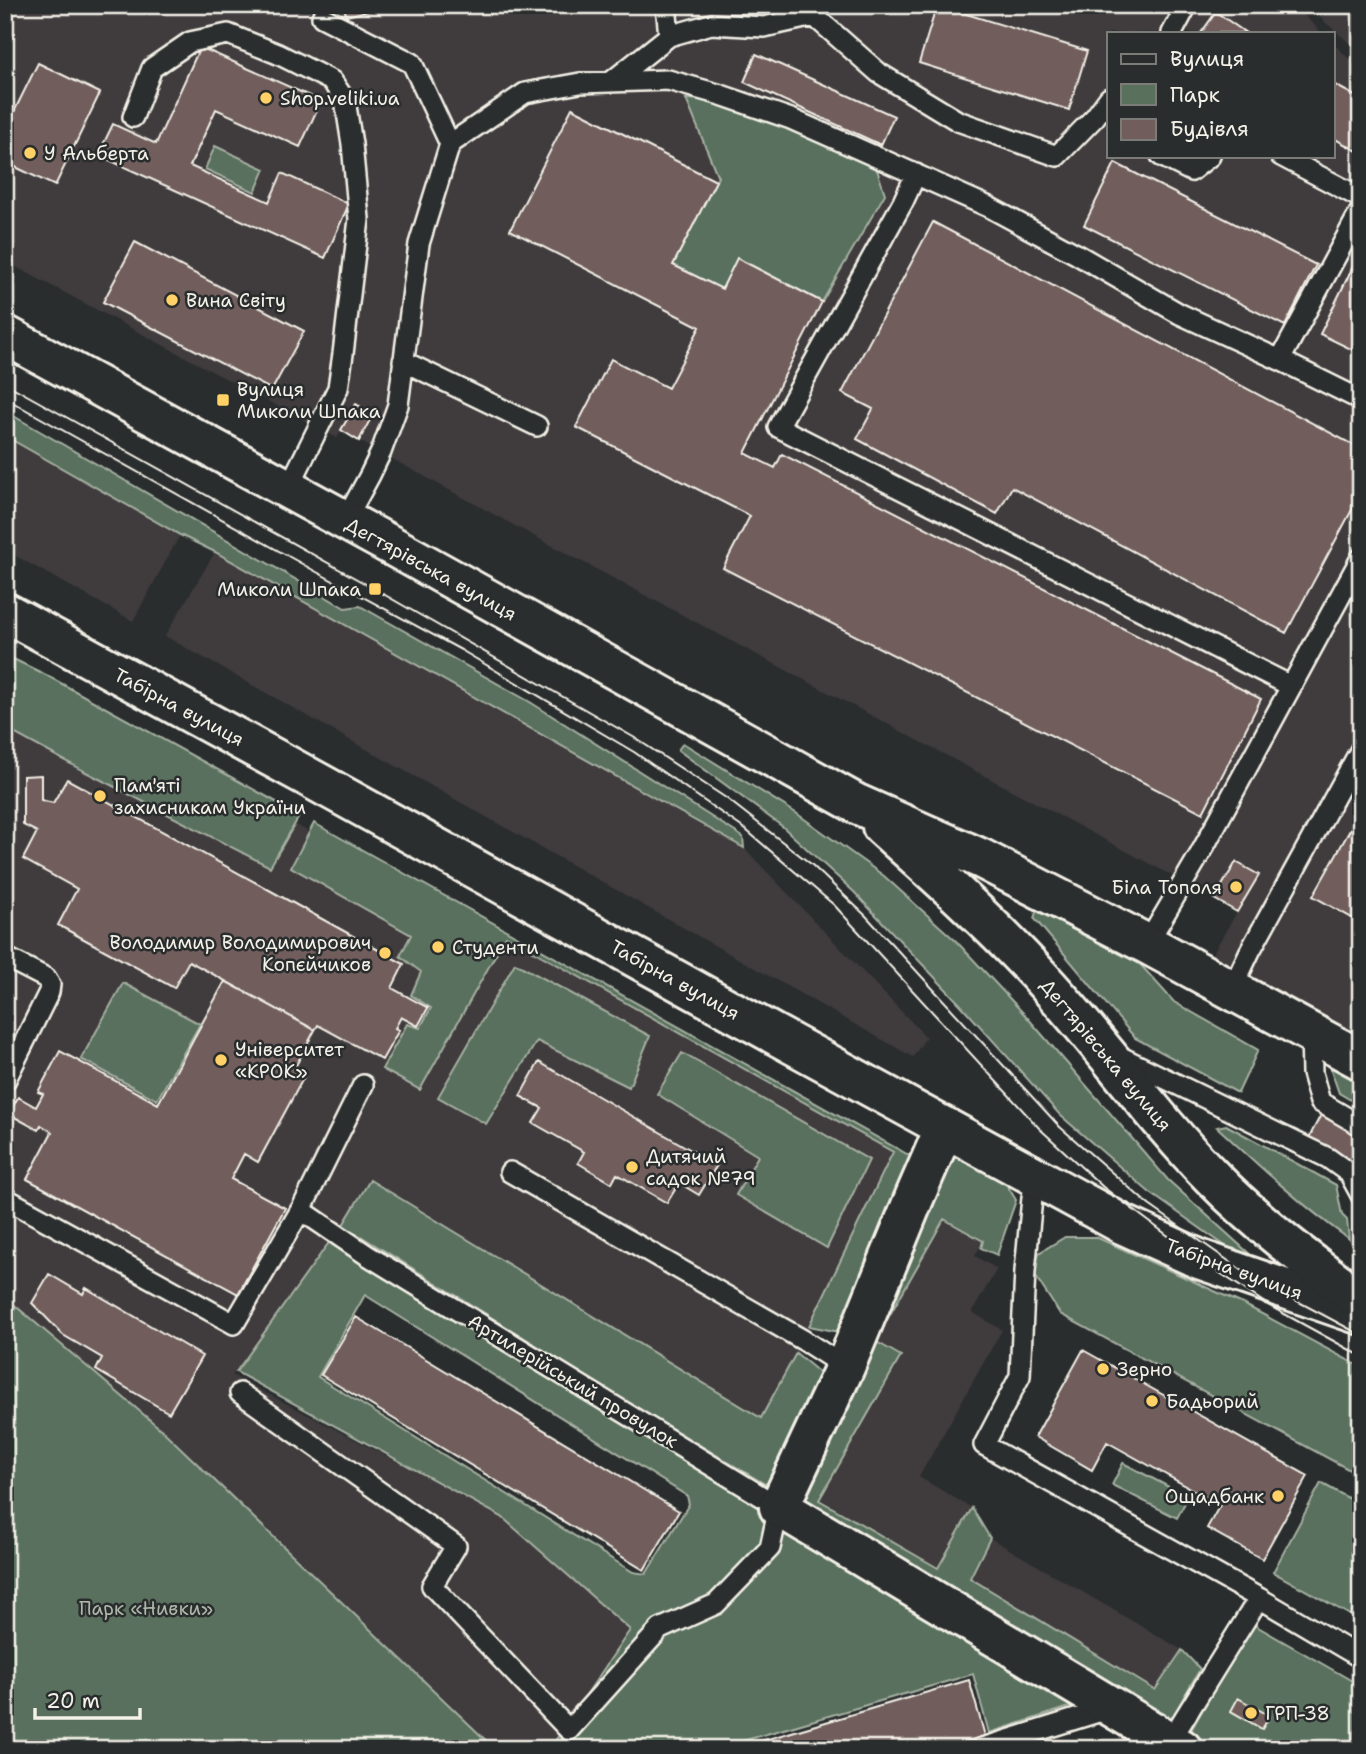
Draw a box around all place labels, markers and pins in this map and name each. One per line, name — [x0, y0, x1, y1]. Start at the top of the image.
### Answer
place label: Shop.veliki.ua — [280, 86, 400, 111]
marker: Shop.veliki.ua — [258, 90, 274, 106]
place label: У Альберта — [44, 141, 149, 166]
marker: У Альберта — [22, 145, 38, 161]
place label: Вина Світу — [186, 288, 286, 313]
marker: Вина Світу — [164, 292, 180, 308]
place label: Вулиця Миколи Шпака — [237, 377, 381, 424]
marker: Вулиця Миколи Шпака — [215, 392, 231, 408]
place label: Миколи Шпака — [217, 577, 361, 602]
marker: Миколи Шпака — [367, 581, 383, 597]
place label: Пам'яті захисникам України — [114, 773, 306, 820]
marker: Пам'яті захисникам України — [92, 788, 108, 804]
place label: Біла Тополя — [1111, 875, 1222, 900]
marker: Біла Тополя — [1228, 879, 1244, 895]
place label: Володимир Володимирович Копєйчиков — [110, 930, 371, 977]
place label: Студенти — [452, 935, 539, 960]
marker: Студенти — [430, 939, 446, 955]
marker: Володимир Володимирович Копєйчиков — [377, 945, 393, 961]
place label: Університет «КРОК» — [235, 1037, 344, 1084]
marker: Університет «КРОК» — [213, 1052, 229, 1068]
place label: Дитячий садок №79 — [646, 1144, 756, 1191]
marker: Дитячий садок №79 — [624, 1159, 640, 1175]
place label: Зерно — [1117, 1357, 1172, 1382]
marker: Зерно — [1095, 1361, 1111, 1377]
place label: Бадьорий — [1166, 1389, 1259, 1414]
marker: Бадьорий — [1144, 1393, 1160, 1409]
place label: Ощадбанк — [1165, 1484, 1264, 1509]
marker: Ощадбанк — [1270, 1488, 1286, 1504]
place label: ГРП-38 — [1265, 1701, 1330, 1726]
marker: ГРП-38 — [1243, 1705, 1259, 1721]

